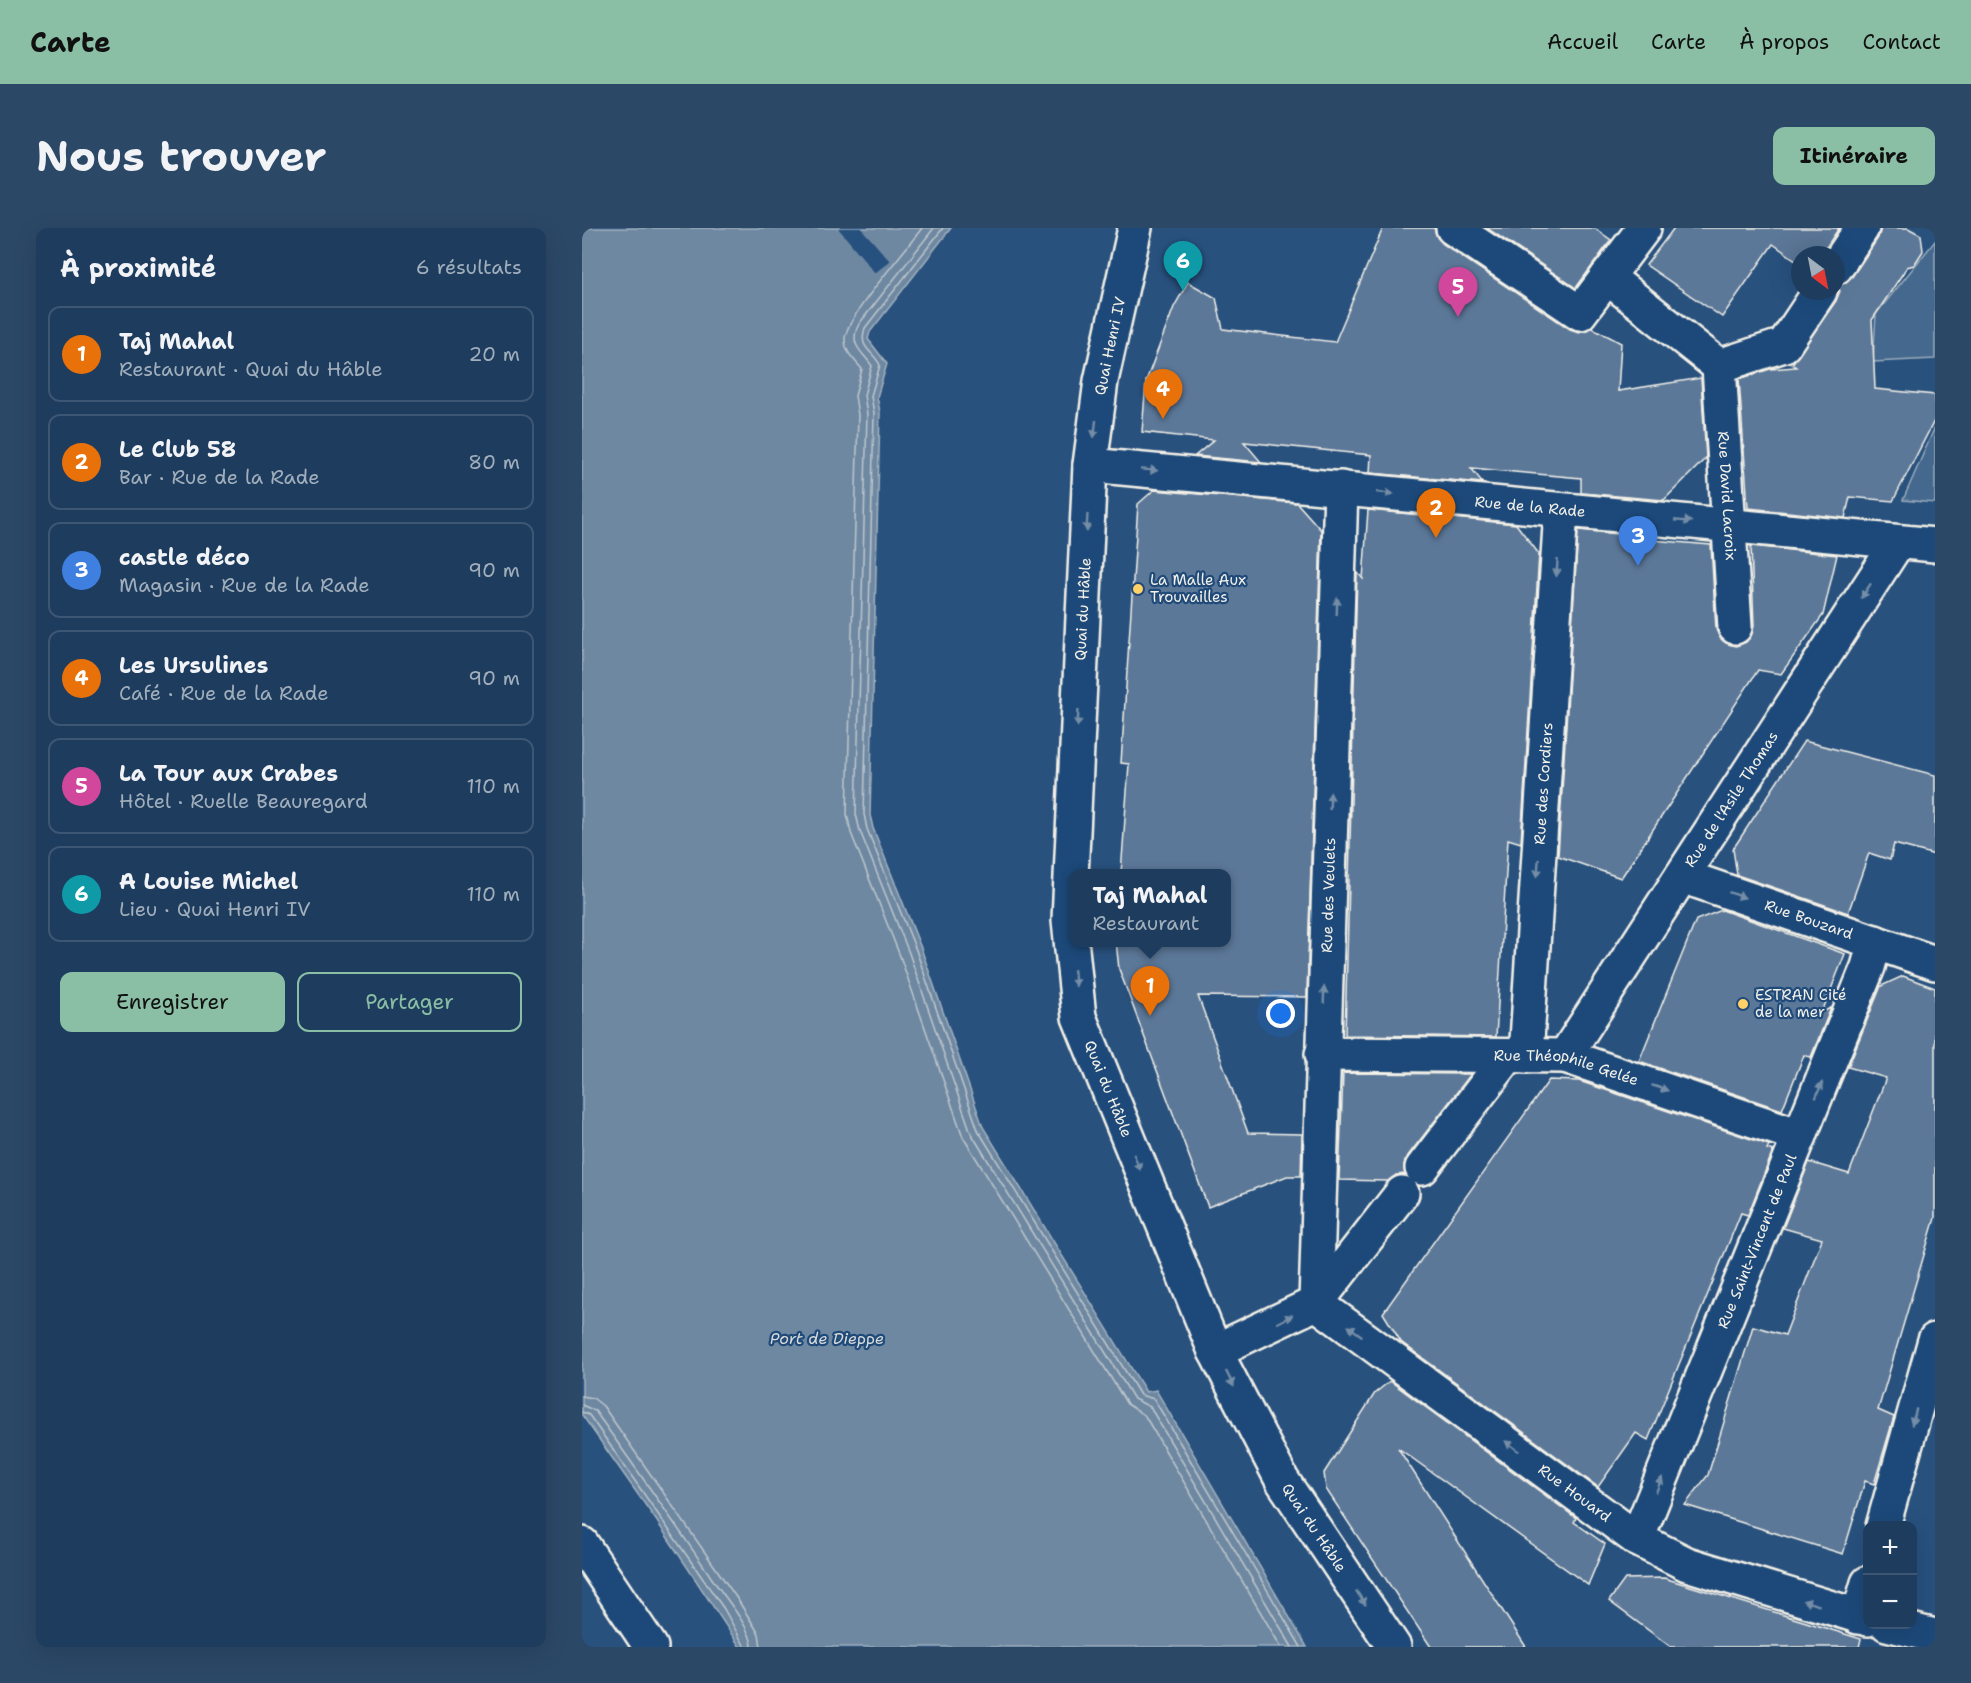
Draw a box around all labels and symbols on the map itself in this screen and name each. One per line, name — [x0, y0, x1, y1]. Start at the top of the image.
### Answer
pin: 6 — [1164, 242, 1202, 291]
north arrow — [1791, 246, 1845, 300]
pin: 5 — [1438, 268, 1478, 317]
street label: Quai Henri IV — [1090, 295, 1130, 397]
pin: 4 — [1144, 370, 1182, 419]
one-way arrow — [1090, 420, 1099, 439]
street label: Rue David Lacroix — [1713, 431, 1741, 561]
one-way arrow — [1139, 465, 1158, 475]
one-way arrow — [1375, 488, 1394, 498]
pin: 2 — [1416, 488, 1456, 538]
street label: Rue de la Rade — [1474, 491, 1586, 522]
one-way arrow — [1083, 514, 1092, 533]
pin: 3 — [1618, 516, 1658, 566]
one-way arrow — [1674, 516, 1693, 526]
street label: Quai du Hâble — [1070, 557, 1096, 661]
one-way arrow — [1552, 559, 1562, 578]
place label: La Malle Aux Trouvailles — [1150, 570, 1246, 607]
marker: La Malle Aux Trouvailles — [1131, 582, 1145, 596]
one-way arrow — [1861, 583, 1872, 599]
one-way arrow — [1332, 596, 1341, 615]
one-way arrow — [1073, 708, 1082, 727]
street label: Rue des Cordiers — [1530, 722, 1557, 845]
street label: Rue de l'Asile Thomas — [1680, 727, 1783, 871]
one-way arrow — [1326, 791, 1335, 810]
street label: Rue des Veulets — [1317, 837, 1340, 953]
one-way arrow — [1533, 858, 1542, 877]
one-way arrow — [1728, 890, 1746, 900]
street label: Rue Bouzard — [1762, 895, 1856, 944]
pin: 1 — [1130, 966, 1170, 1016]
one-way arrow — [1070, 969, 1080, 988]
place label: ESTRAN Cité de la mer — [1755, 985, 1847, 1022]
one-way arrow — [1319, 986, 1329, 1005]
marker: ESTRAN Cité de la mer — [1736, 997, 1750, 1011]
your location — [1266, 999, 1295, 1028]
street label: Quai du Hâble — [1080, 1037, 1137, 1140]
street label: Rue Théophile Gelée — [1494, 1045, 1641, 1090]
one-way arrow — [1815, 1081, 1824, 1099]
one-way arrow — [1651, 1084, 1669, 1094]
street label: Rue Saint-Vincent de Paul — [1713, 1151, 1802, 1332]
one-way arrow — [1132, 1153, 1142, 1171]
one-way arrow — [1276, 1314, 1294, 1324]
one-way arrow — [1347, 1325, 1363, 1337]
water label: Port de Dieppe — [770, 1328, 884, 1349]
one-way arrow — [1225, 1371, 1235, 1388]
one-way arrow — [1908, 1408, 1918, 1426]
one-way arrow — [1504, 1441, 1519, 1453]
street label: Rue Houard — [1534, 1460, 1615, 1527]
one-way arrow — [1655, 1476, 1664, 1494]
street label: Quai du Hâble — [1277, 1479, 1351, 1576]
one-way arrow — [1356, 1590, 1367, 1606]
one-way arrow — [1802, 1598, 1820, 1607]

